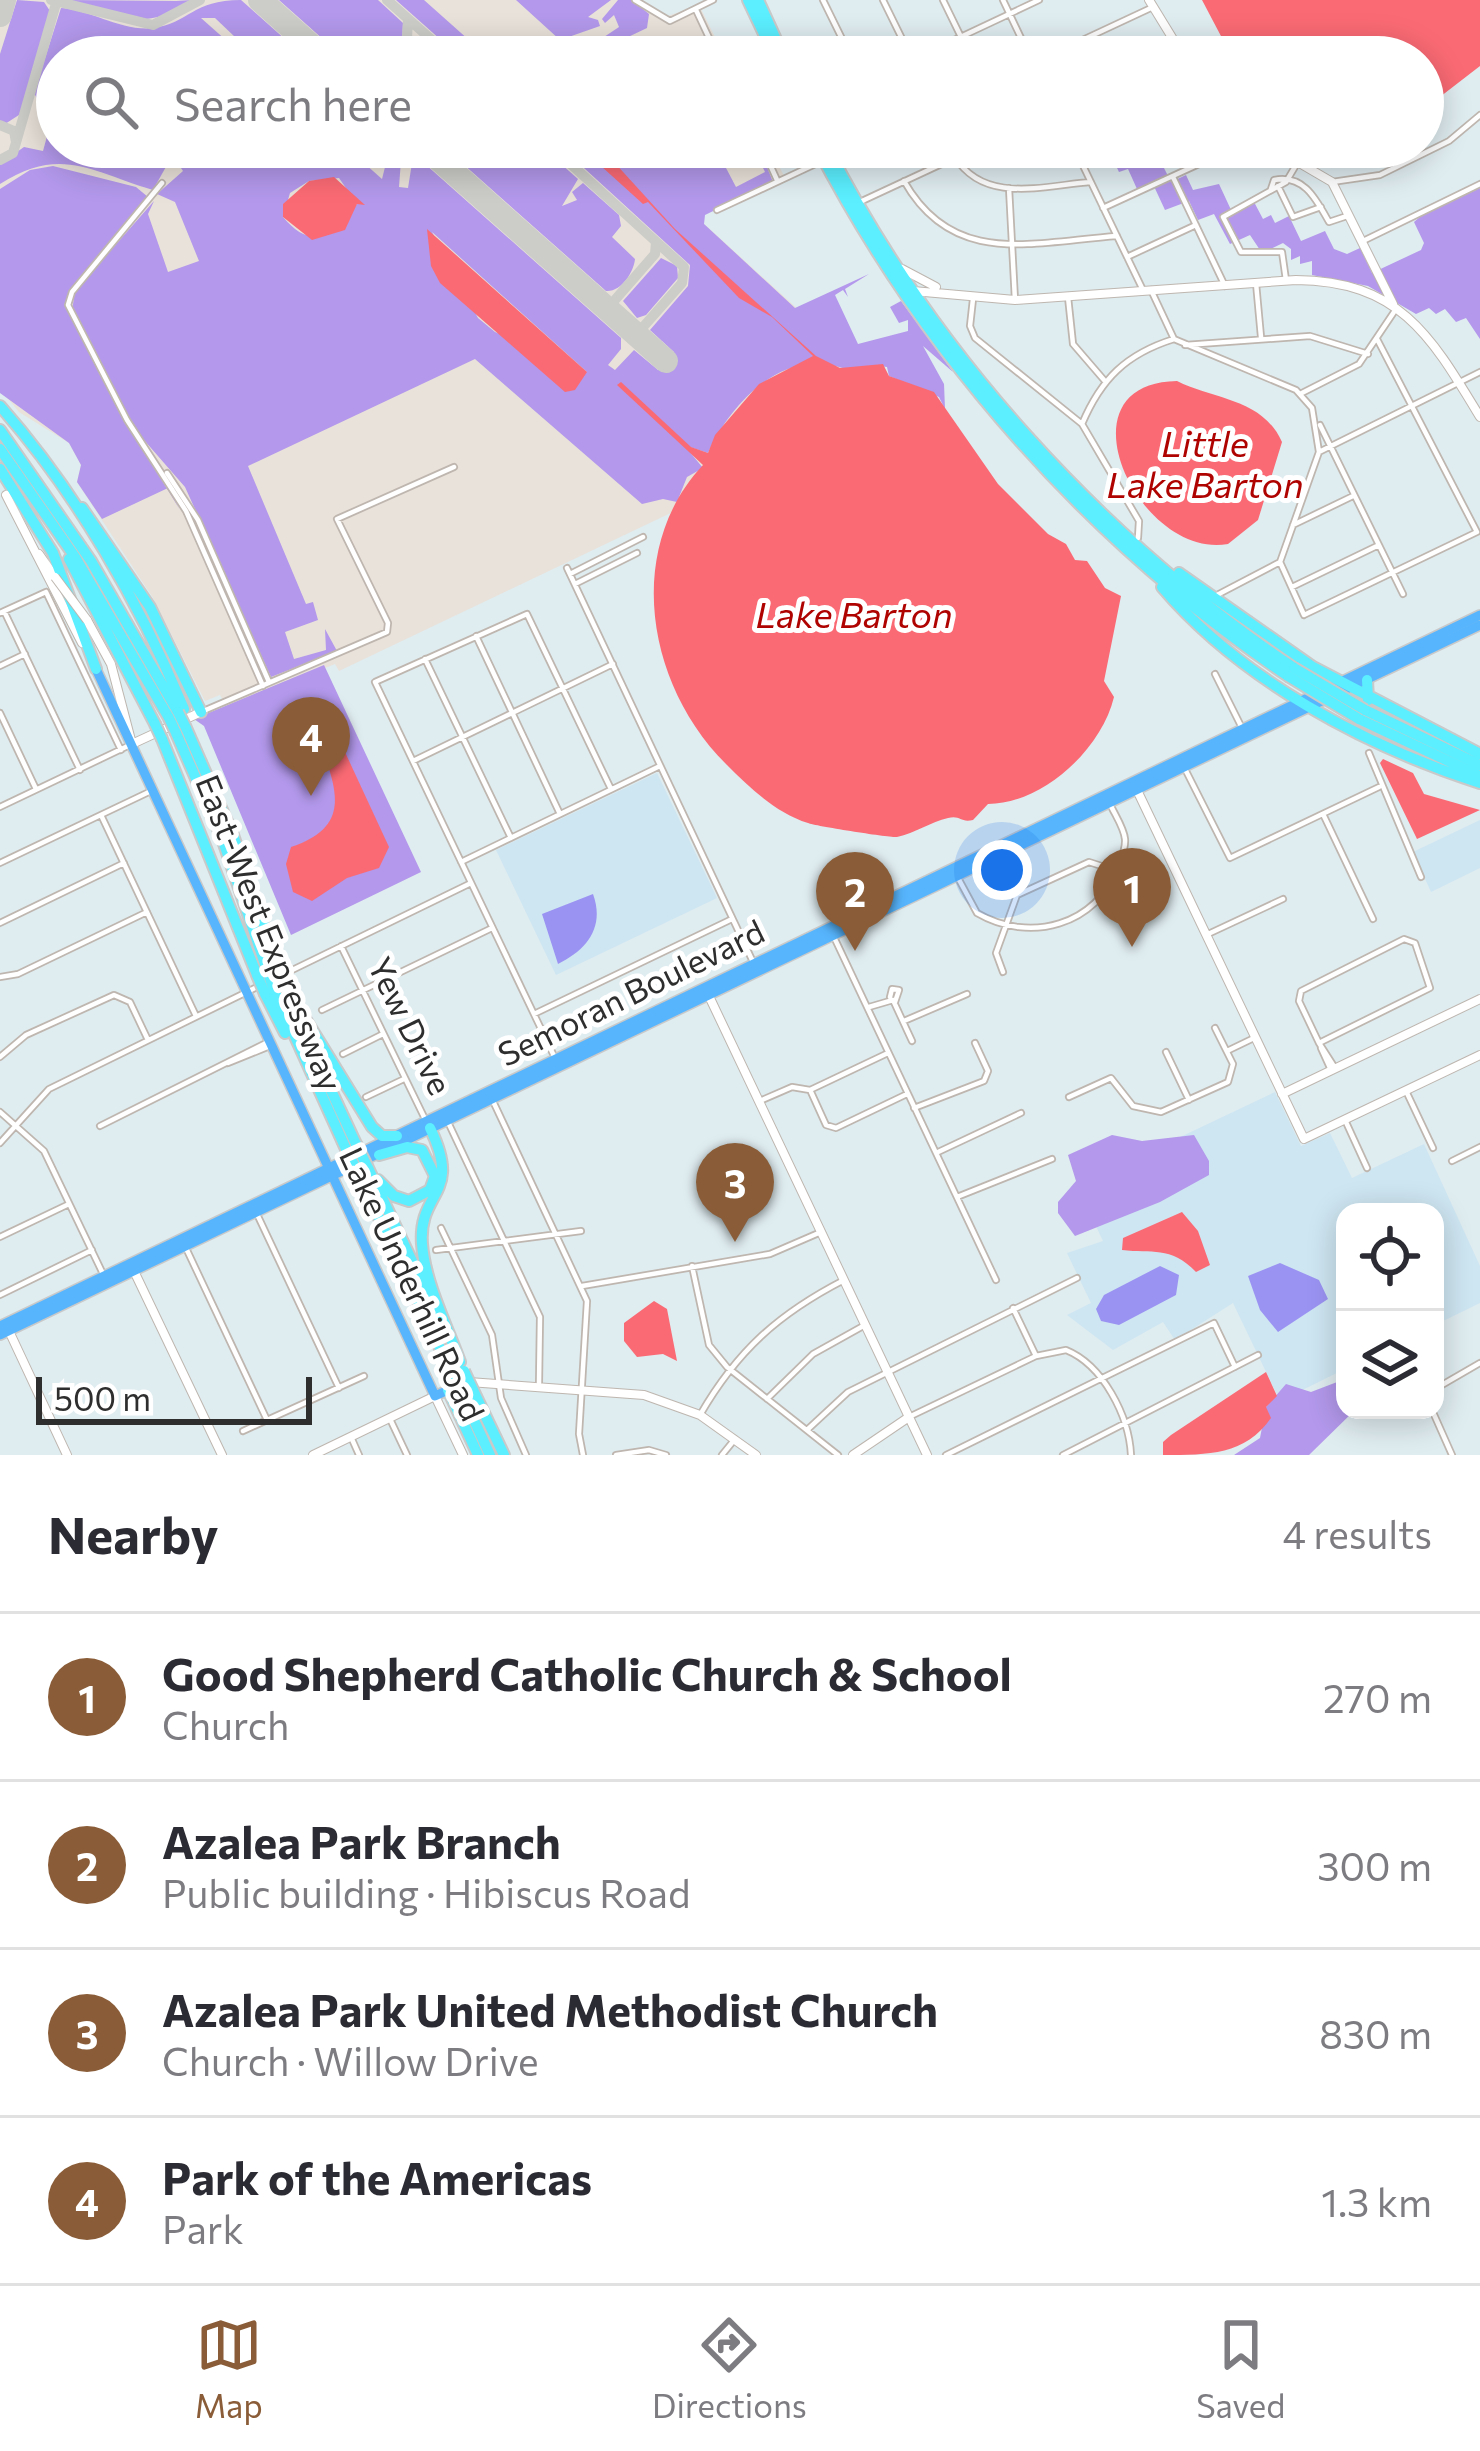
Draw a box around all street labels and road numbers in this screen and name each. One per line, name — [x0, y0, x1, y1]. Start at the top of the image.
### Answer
street label: East-West Expressway — [188, 768, 353, 1097]
street label: Semoran Boulevard — [491, 909, 770, 1074]
street label: Yew Drive — [361, 950, 462, 1101]
street label: Lake Underhill Road — [332, 1140, 495, 1427]

